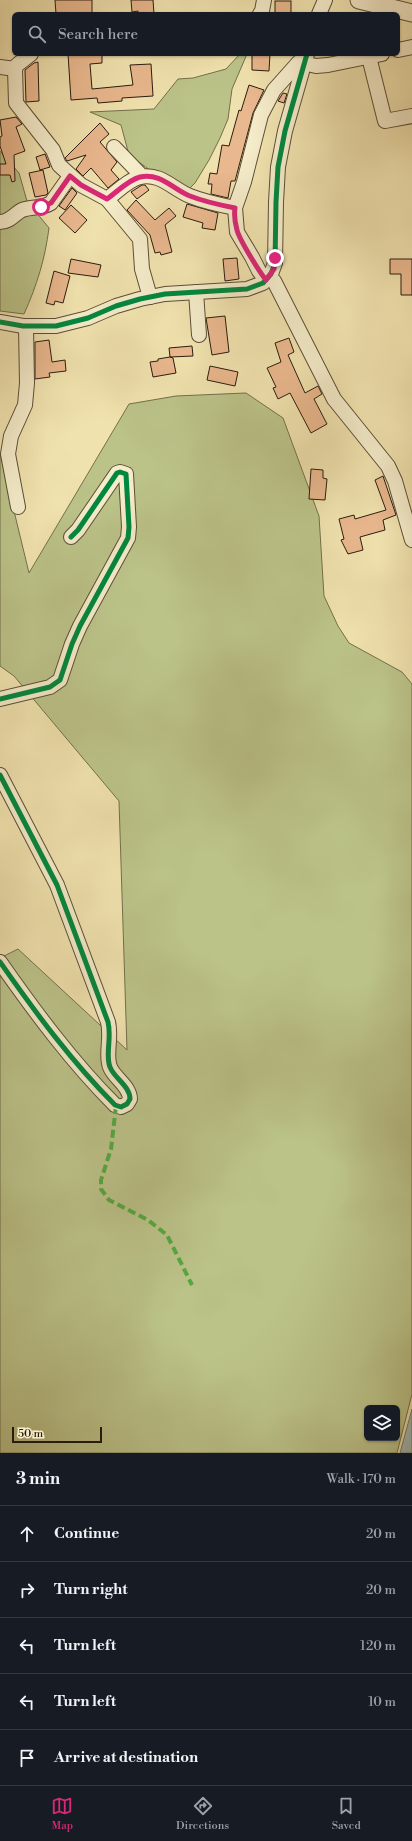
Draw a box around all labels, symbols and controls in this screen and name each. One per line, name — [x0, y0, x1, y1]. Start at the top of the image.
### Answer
search box — [12, 12, 400, 56]
icon: search — [26, 23, 48, 45]
text: Search here — [58, 25, 138, 44]
route start — [32, 198, 50, 216]
route end — [266, 249, 284, 267]
map controls — [364, 1405, 400, 1441]
button: layers — [364, 1405, 400, 1441]
scale bar — [12, 1425, 102, 1444]
text: 50 m — [18, 1427, 43, 1441]
text: 3 min — [16, 1468, 60, 1490]
text: Walk · 170 m — [326, 1471, 396, 1487]
icon: ahead — [16, 1523, 38, 1545]
text: Continue — [54, 1524, 119, 1543]
text: 20 m — [366, 1526, 396, 1542]
icon: right — [16, 1579, 38, 1601]
text: Turn right — [54, 1580, 128, 1599]
text: 20 m — [366, 1582, 396, 1598]
icon: left — [16, 1635, 38, 1657]
text: Turn left — [54, 1636, 116, 1655]
text: 120 m — [360, 1638, 396, 1654]
icon: left — [16, 1691, 38, 1713]
text: Turn left — [54, 1692, 116, 1711]
text: 10 m — [368, 1694, 396, 1710]
icon: arrive — [16, 1747, 38, 1769]
text: Arrive at destination — [54, 1748, 198, 1767]
tab: Map — [51, 1795, 73, 1833]
tab: Directions — [176, 1795, 229, 1833]
tab: Saved — [332, 1795, 361, 1833]

